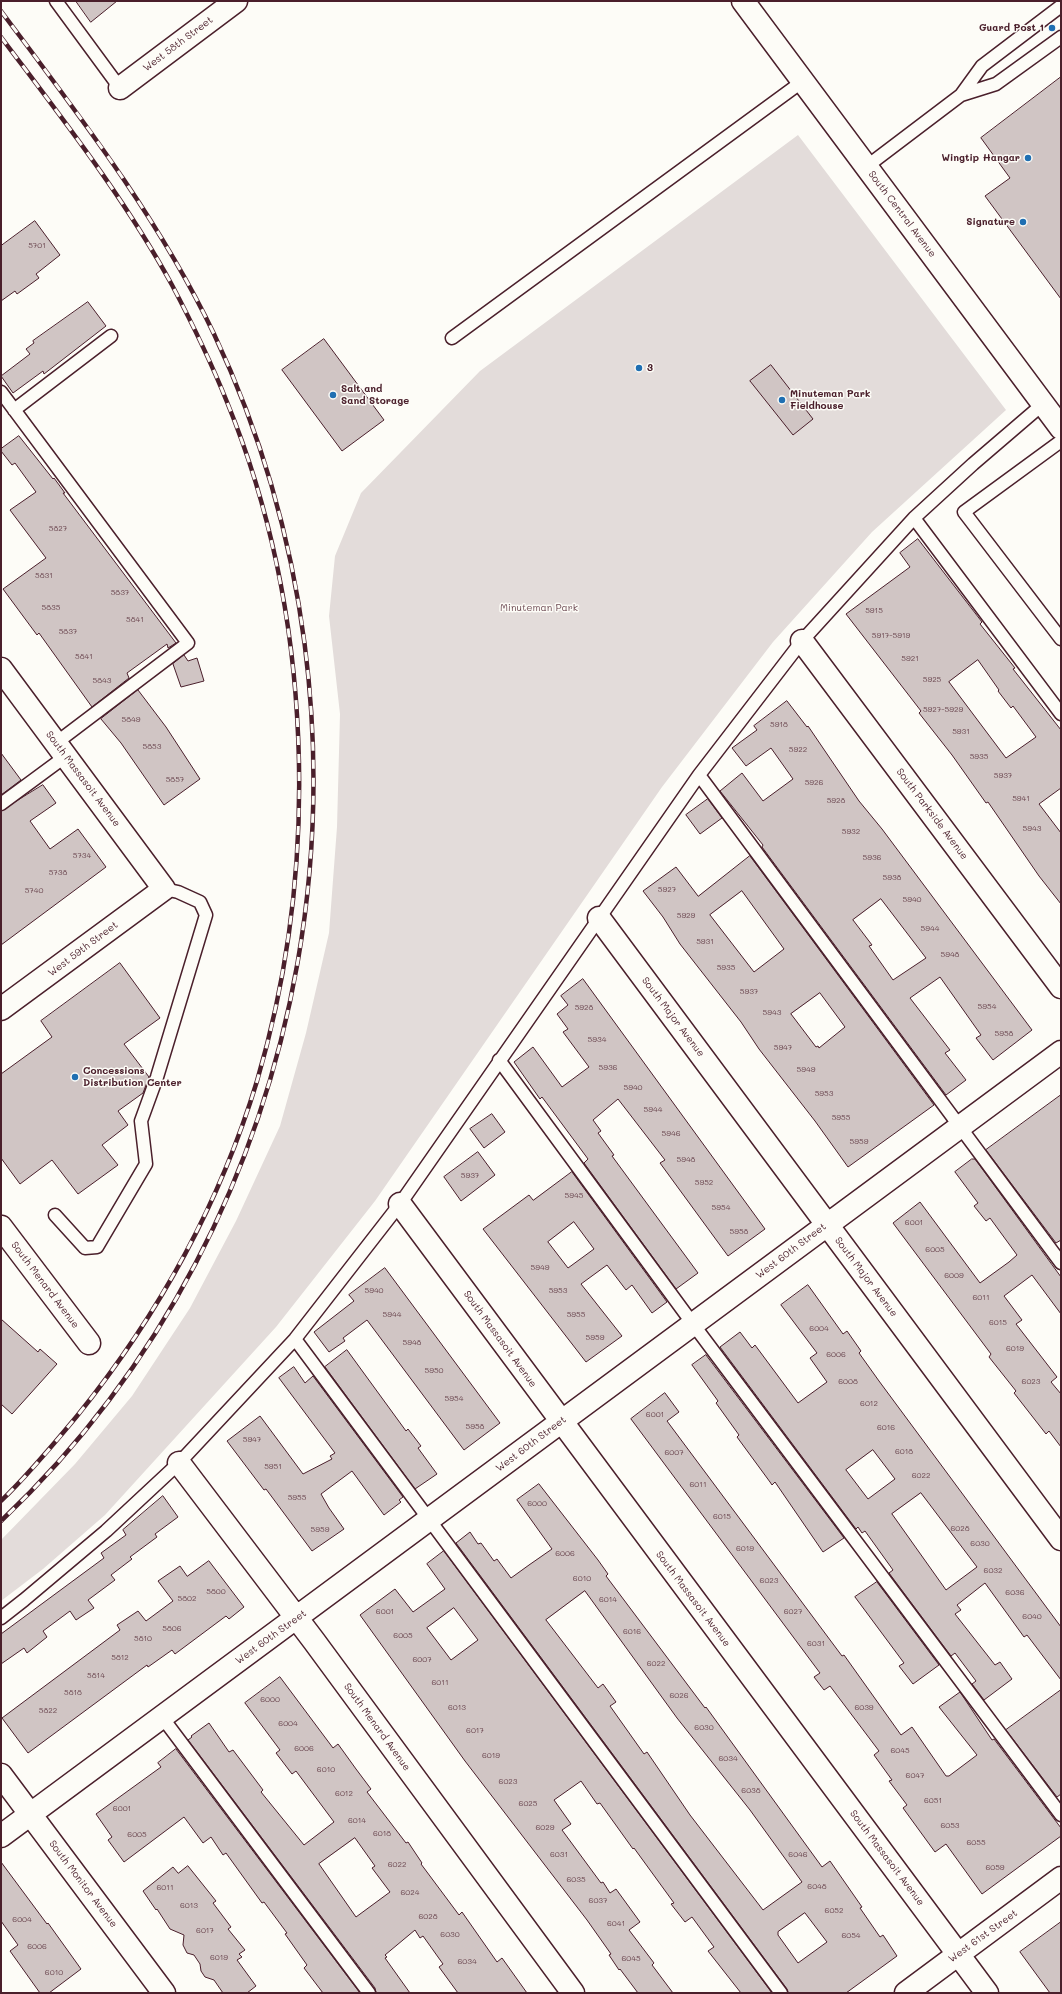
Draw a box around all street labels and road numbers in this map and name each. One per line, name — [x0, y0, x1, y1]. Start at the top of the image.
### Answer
street label: West 58th Street — [141, 14, 215, 74]
street label: South Central Avenue — [866, 168, 938, 260]
street label: South Massasoit Avenue — [43, 729, 123, 829]
street label: South Parkside Avenue — [894, 766, 970, 862]
street label: West 59th Street — [46, 919, 120, 979]
street label: South Major Avenue — [639, 975, 707, 1059]
street label: West 60th Street — [754, 1221, 828, 1281]
street label: South Major Avenue — [832, 1235, 900, 1319]
street label: South Menard Avenue — [9, 1239, 81, 1331]
street label: South Massasoit Avenue — [461, 1288, 539, 1390]
street label: West 60th Street — [494, 1414, 568, 1474]
street label: South Massasoit Avenue — [653, 1549, 733, 1649]
street label: West 60th Street — [233, 1607, 309, 1667]
street label: South Menard Avenue — [341, 1681, 413, 1773]
street label: South Massasoit Avenue — [847, 1808, 927, 1908]
street label: South Monitor Avenue — [46, 1838, 120, 1930]
street label: West 61st Street — [946, 1907, 1020, 1965]

